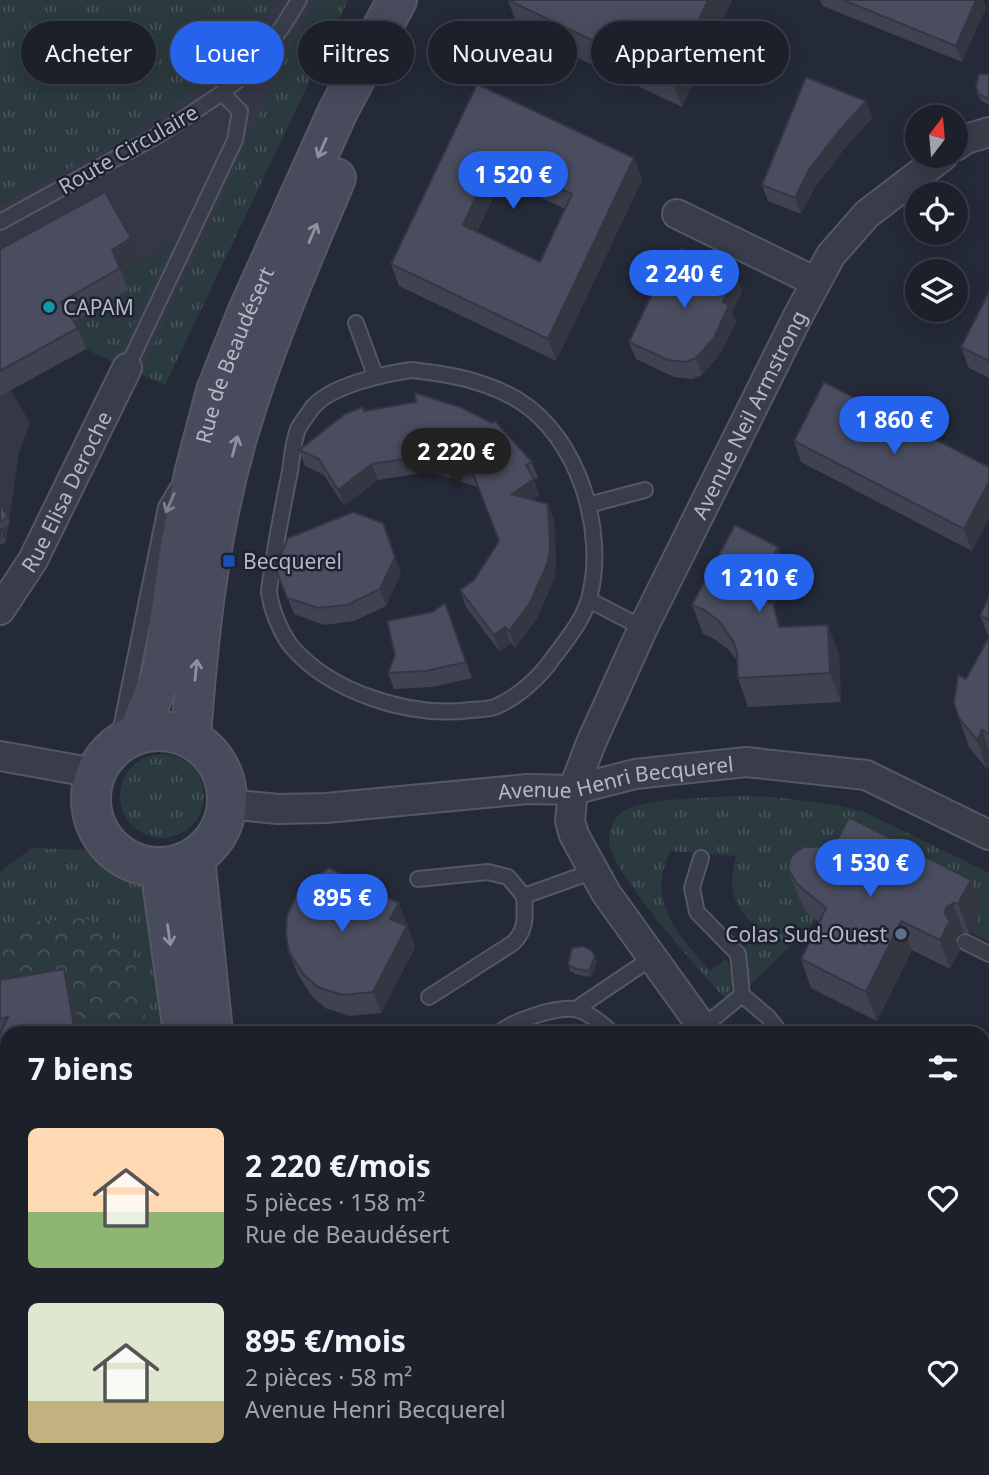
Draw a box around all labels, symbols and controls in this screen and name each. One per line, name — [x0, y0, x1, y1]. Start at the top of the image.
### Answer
chip: Acheter — [21, 21, 156, 84]
chip: Louer — [170, 21, 284, 84]
chip: Filtres — [298, 21, 414, 84]
chip: Nouveau — [428, 21, 577, 84]
chip: Appartement — [591, 21, 789, 84]
street label: Route Circulaire — [53, 98, 203, 200]
north arrow — [905, 105, 968, 168]
map controls — [905, 105, 968, 322]
one-way arrow — [315, 137, 328, 158]
pin: 1 520 € — [448, 152, 578, 211]
text: 1 520 € — [474, 158, 552, 190]
button: locate — [905, 182, 968, 245]
one-way arrow — [308, 222, 321, 244]
pin: 2 240 € — [619, 250, 749, 310]
text: 2 240 € — [645, 257, 723, 289]
button: layers — [905, 259, 968, 322]
street label: Rue de Beaudésert — [189, 262, 280, 446]
place label: CAPAM — [63, 293, 134, 321]
marker: CAPAM — [41, 299, 57, 315]
street label: Avenue Neil Armstrong — [685, 306, 813, 524]
pin: 1 860 € — [829, 396, 959, 456]
text: 1 860 € — [855, 403, 933, 435]
street label: Rue Elisa Deroche — [15, 406, 118, 578]
pin: 2 220 € — [391, 428, 521, 488]
one-way arrow — [229, 435, 242, 458]
text: 2 220 € — [417, 435, 495, 467]
one-way arrow — [163, 492, 176, 513]
place label: Becquerel — [243, 547, 342, 575]
marker: Becquerel — [221, 553, 237, 569]
pin: 1 210 € — [694, 554, 824, 614]
text: 1 210 € — [720, 561, 798, 593]
one-way arrow — [190, 659, 203, 682]
street label: Avenue Henri Becquerel — [497, 749, 735, 806]
pin: 1 530 € — [805, 839, 935, 899]
text: 1 530 € — [831, 846, 909, 878]
pin: 895 € — [293, 874, 391, 934]
text: 895 € — [313, 881, 371, 913]
place label: Colas Sud-Ouest — [725, 920, 887, 948]
one-way arrow — [163, 923, 176, 946]
marker: Colas Sud-Ouest — [893, 926, 909, 942]
text: 7 biens — [28, 1048, 133, 1089]
icon: filters — [924, 1049, 962, 1087]
text: 2 220 €/mois — [245, 1145, 431, 1186]
icon: home — [84, 1156, 168, 1240]
icon: heart — [924, 1179, 962, 1217]
text: 5 pièces · 158 m² — [245, 1186, 425, 1218]
text: Rue de Beaudésert — [245, 1218, 450, 1250]
text: 895 €/mois — [245, 1320, 406, 1361]
icon: home — [84, 1331, 168, 1415]
icon: heart — [924, 1354, 962, 1392]
text: 2 pièces · 58 m² — [245, 1361, 412, 1393]
text: Avenue Henri Becquerel — [245, 1393, 506, 1425]

